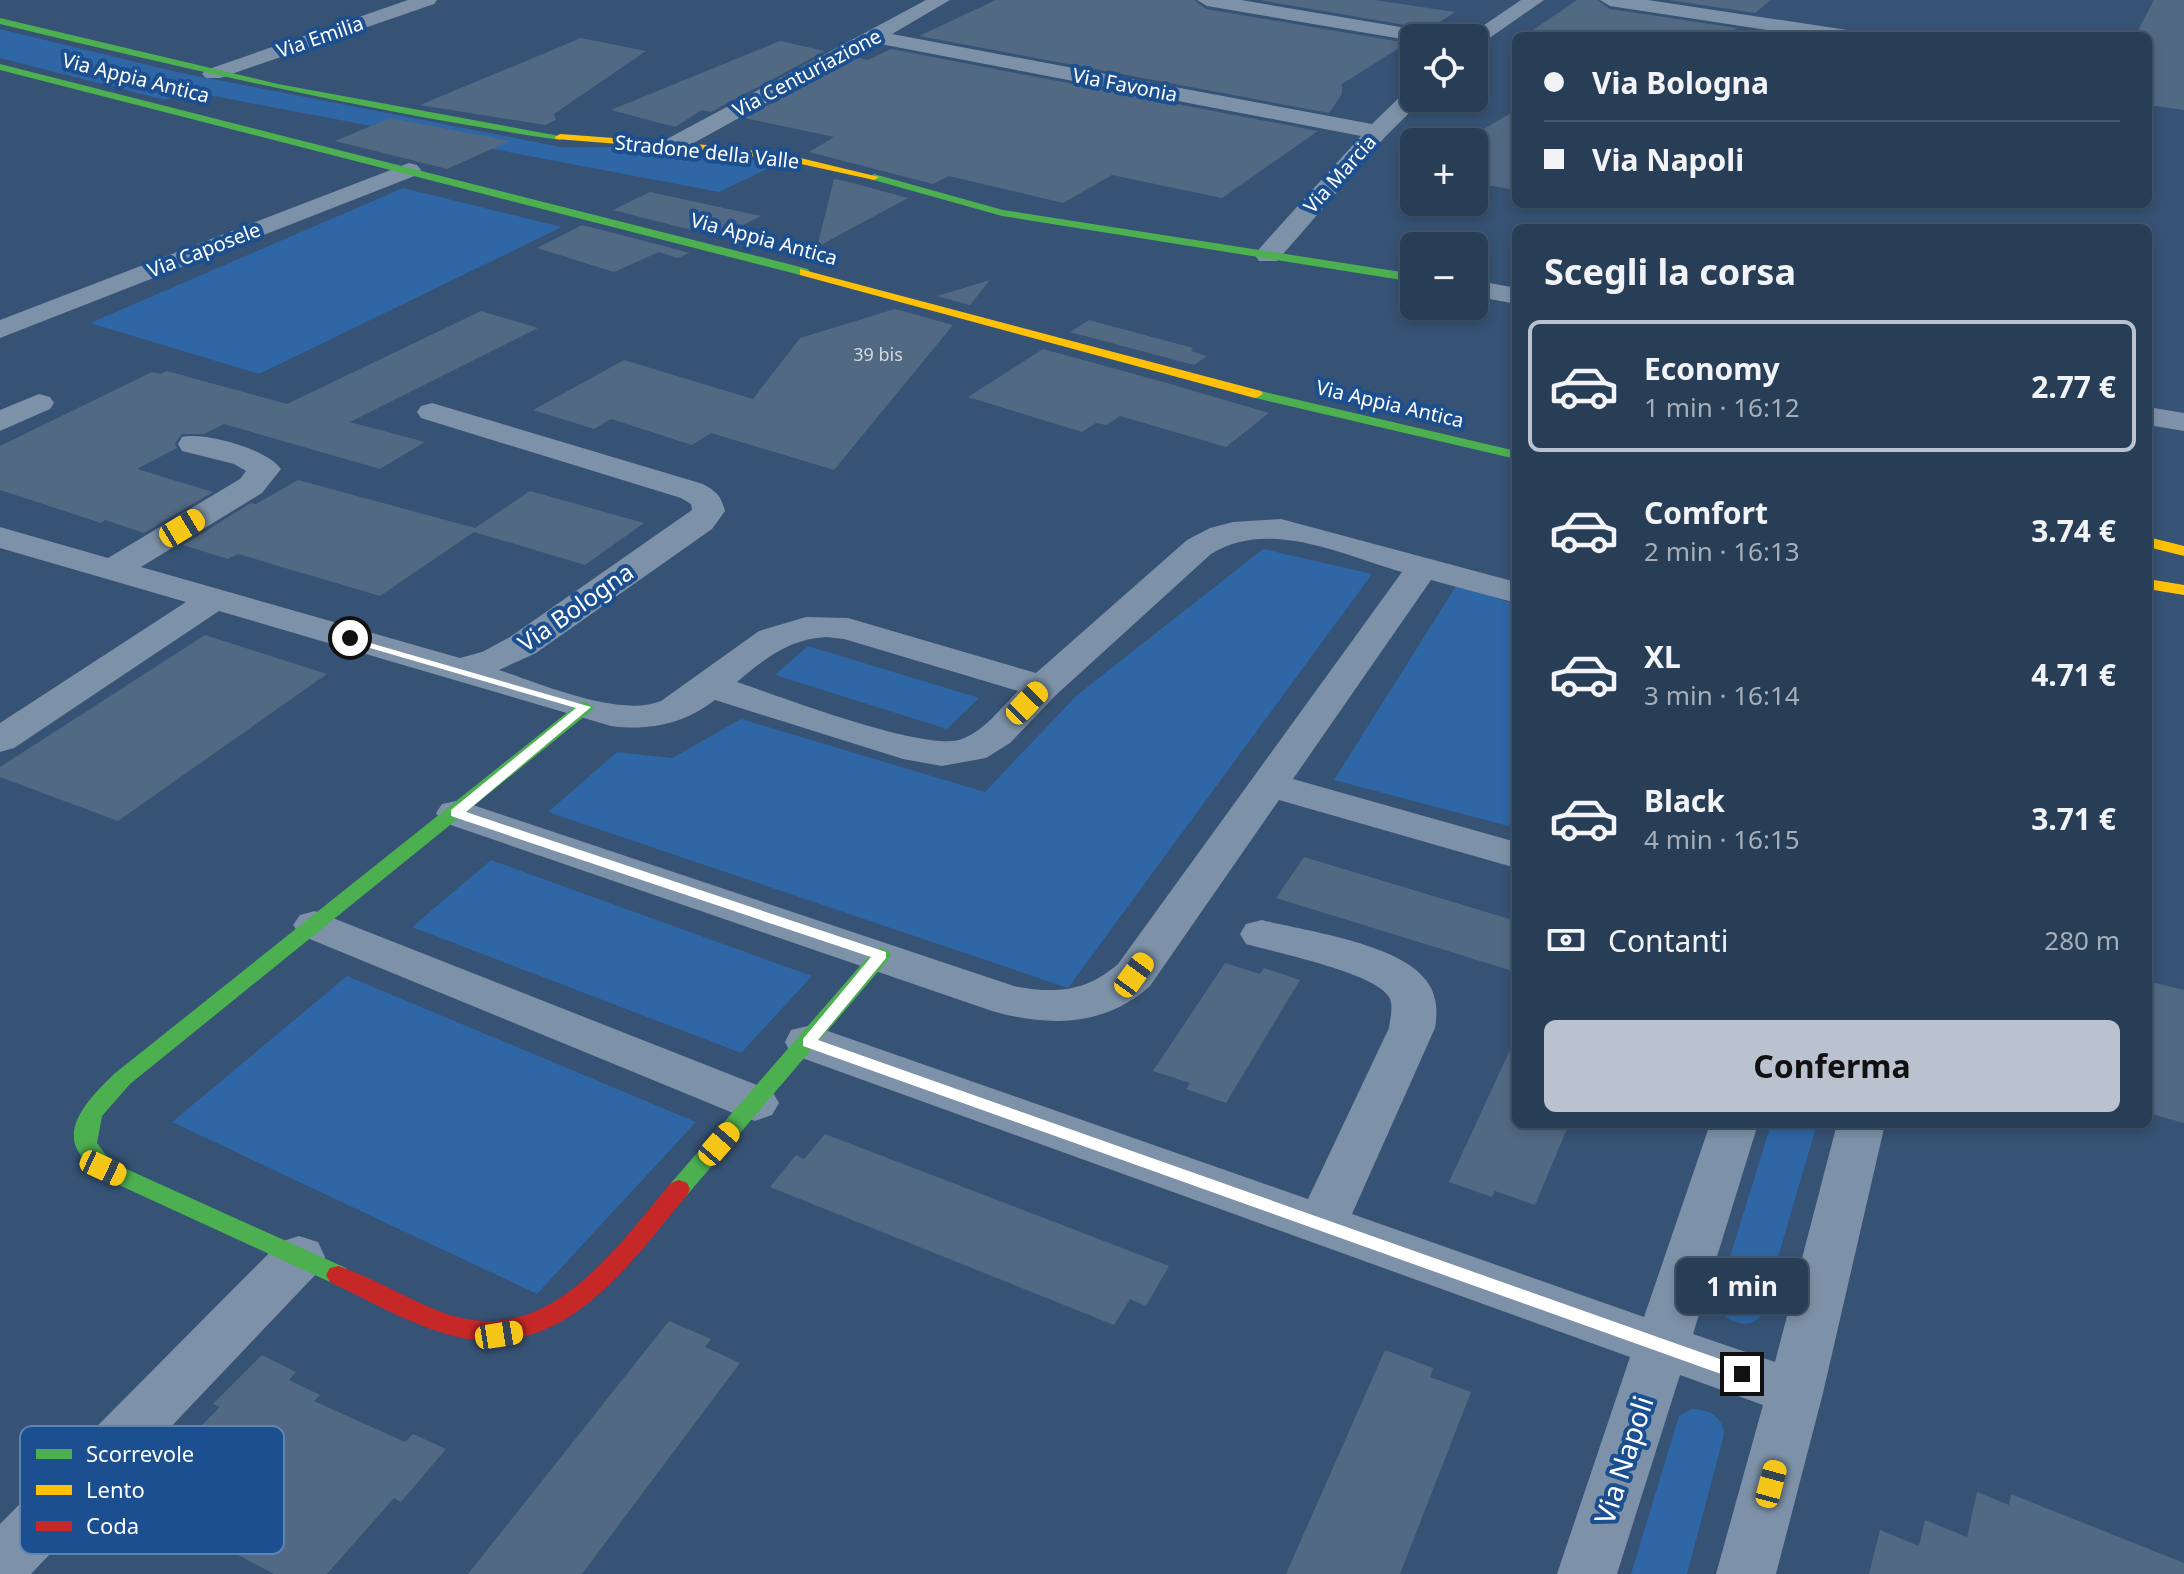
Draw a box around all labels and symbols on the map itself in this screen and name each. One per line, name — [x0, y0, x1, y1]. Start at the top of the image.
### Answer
street label: Via Emilia — [273, 9, 367, 64]
street label: Via Centuriazione — [728, 22, 886, 123]
street label: Via Appia Antica — [60, 46, 213, 109]
street label: Via Favonia — [1070, 61, 1180, 108]
street label: Stradone della Valle — [614, 128, 801, 175]
street label: Via Marcia — [1297, 129, 1382, 219]
street label: Via Appia Antica — [688, 206, 840, 271]
street label: Via Caposele — [143, 216, 264, 283]
house number: 39 bis — [853, 342, 903, 366]
street label: Via Appia Antica — [1314, 373, 1467, 434]
car — [155, 505, 209, 551]
street label: Via Bologna — [511, 555, 640, 659]
route start — [332, 620, 368, 656]
car — [1002, 677, 1052, 729]
car — [1110, 949, 1158, 1001]
car — [694, 1118, 744, 1170]
car — [76, 1147, 130, 1189]
callout: 1 min — [1676, 1258, 1808, 1314]
car — [473, 1319, 525, 1351]
route end — [1724, 1356, 1760, 1392]
street label: Via Napoli — [1584, 1391, 1662, 1529]
legend — [20, 1426, 284, 1554]
text: Scorrevole — [86, 1438, 194, 1468]
car — [1753, 1458, 1789, 1510]
text: Lento — [86, 1474, 145, 1504]
text: Coda — [86, 1510, 139, 1540]

